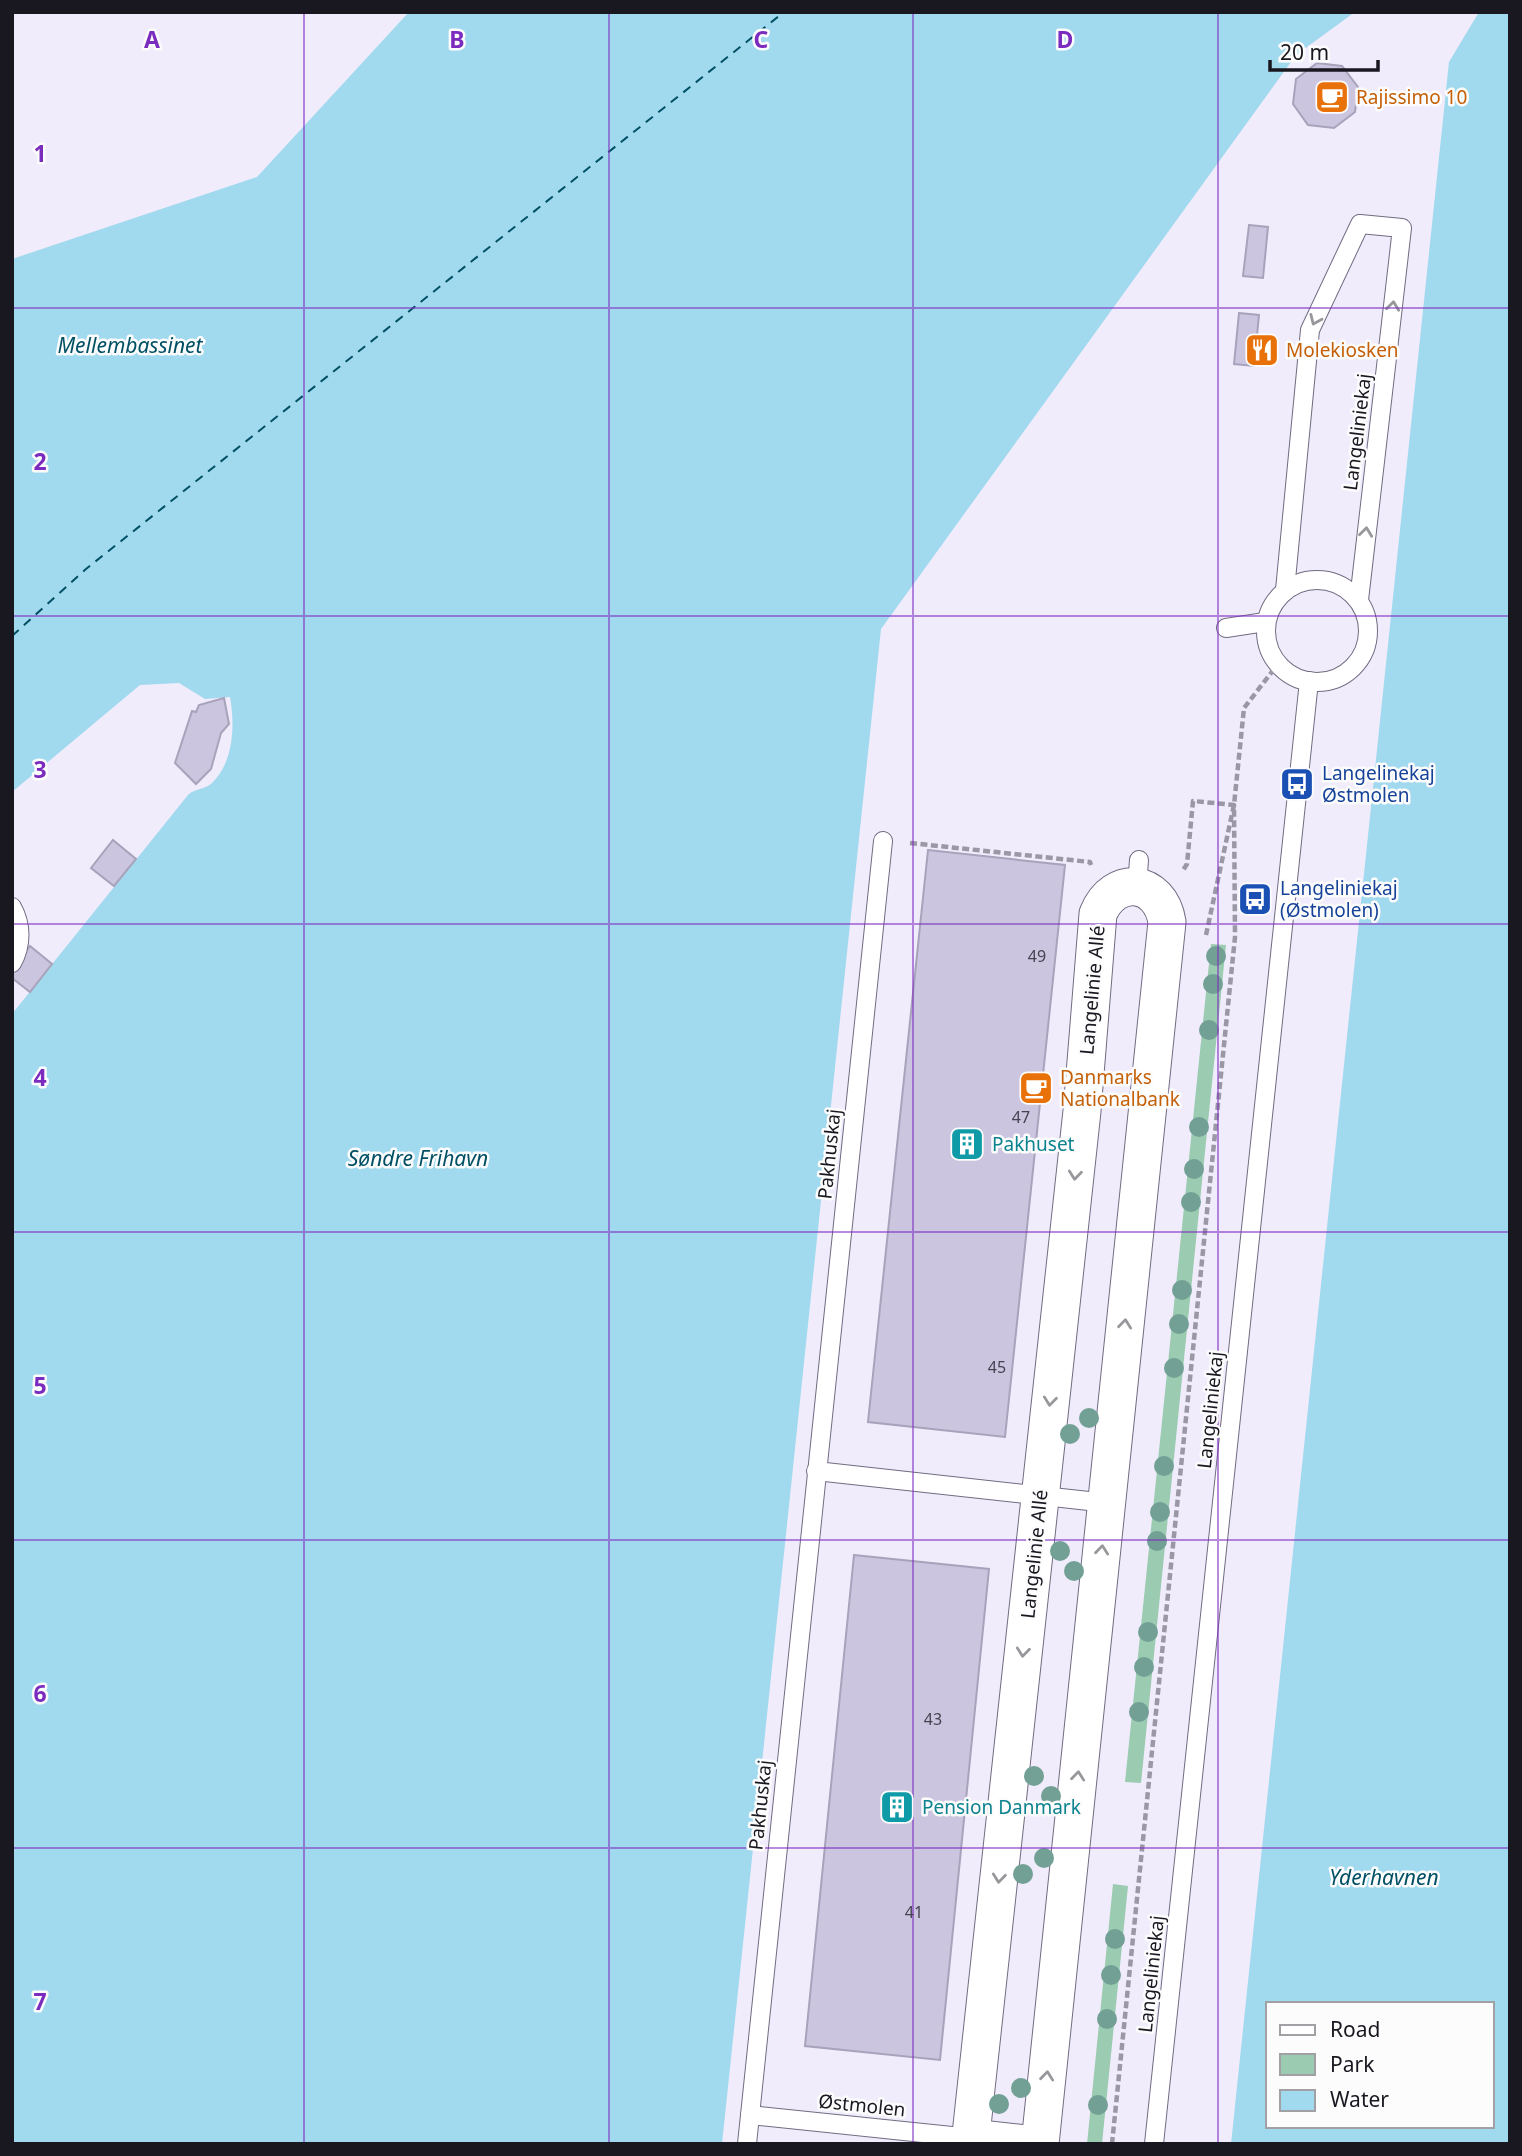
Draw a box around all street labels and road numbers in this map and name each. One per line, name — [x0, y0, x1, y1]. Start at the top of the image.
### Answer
street label: Langeliniekaj — [1337, 372, 1377, 492]
street label: Langelinie Allé — [1073, 924, 1111, 1056]
street label: Pakhuskaj — [811, 1108, 847, 1200]
street label: Langeliniekaj — [1191, 1350, 1229, 1470]
street label: Langelinie Allé — [1014, 1488, 1054, 1620]
street label: Pakhuskaj — [742, 1759, 778, 1851]
street label: Langeliniekaj — [1132, 1914, 1170, 2034]
street label: Østmolen — [817, 2088, 907, 2122]

